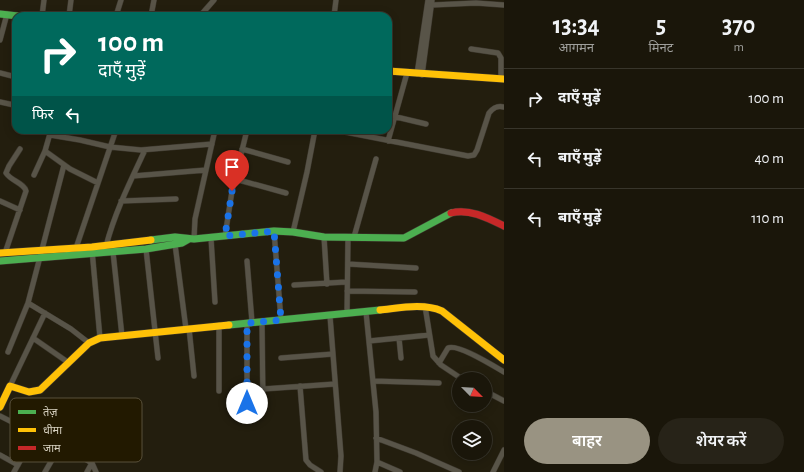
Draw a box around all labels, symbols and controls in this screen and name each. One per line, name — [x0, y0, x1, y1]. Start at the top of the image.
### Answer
text: 13:34 — [553, 14, 600, 38]
text: 5 — [656, 14, 666, 38]
text: 370 — [722, 14, 755, 38]
icon: right — [32, 28, 84, 80]
text: 100 m — [98, 29, 164, 57]
text: m — [733, 41, 744, 54]
text: आगमन — [558, 42, 594, 55]
text: मिनट — [648, 42, 673, 55]
text: दाएँ मुड़ें — [98, 62, 146, 80]
icon: right — [524, 88, 546, 110]
text: दाएँ मुड़ें — [558, 90, 601, 105]
text: 100 m — [749, 91, 784, 106]
icon: left — [62, 104, 84, 126]
text: फिर — [32, 107, 54, 122]
icon: left — [524, 148, 546, 170]
pin — [215, 150, 249, 191]
text: बाएँ मुड़ें — [558, 150, 601, 165]
text: 40 m — [754, 151, 784, 166]
icon: arrive — [221, 156, 243, 178]
icon: left — [524, 208, 546, 230]
text: बाएँ मुड़ें — [558, 210, 601, 225]
text: 110 m — [751, 211, 784, 226]
north arrow — [452, 372, 492, 412]
map controls — [452, 372, 492, 460]
position arrow — [226, 382, 268, 424]
legend — [10, 398, 142, 462]
text: तेज़ — [43, 406, 58, 418]
button: बाहर — [524, 418, 650, 464]
button: शेयर करें — [658, 418, 784, 464]
button: layers — [452, 420, 492, 460]
text: धीमा — [43, 424, 62, 436]
text: जाम — [43, 443, 61, 454]

